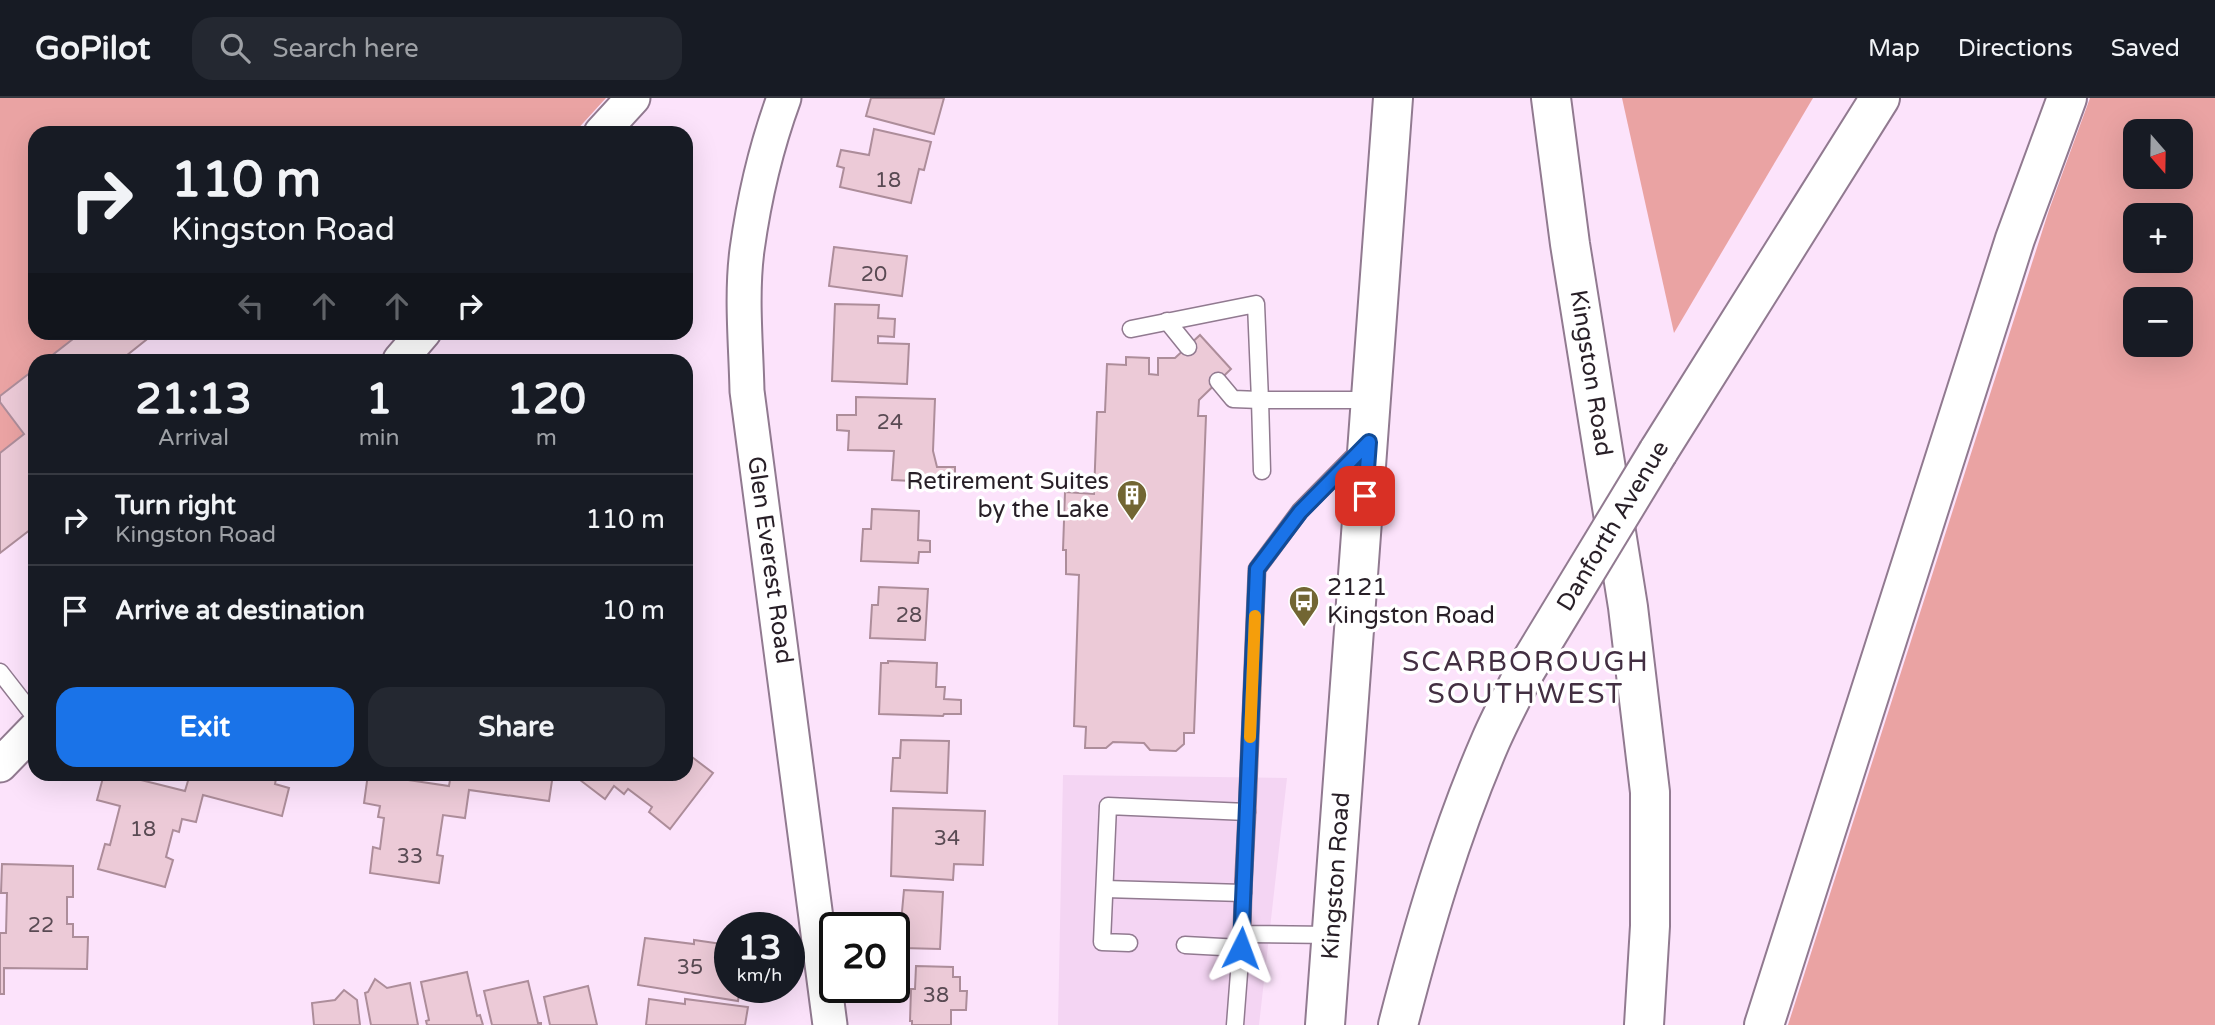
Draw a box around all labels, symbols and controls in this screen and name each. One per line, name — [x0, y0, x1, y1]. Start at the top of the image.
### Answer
search box — [192, 17, 682, 80]
text: GoPilot — [35, 29, 150, 68]
icon: search — [216, 29, 254, 67]
text: Search here — [272, 33, 419, 64]
text: Map — [1868, 34, 1920, 63]
text: Directions — [1958, 34, 2073, 63]
text: Saved — [2111, 34, 2180, 63]
north arrow — [2123, 119, 2193, 189]
map controls — [2123, 119, 2193, 357]
text: 110 m — [171, 151, 321, 210]
icon: right — [56, 154, 147, 245]
house number: 18 — [875, 168, 901, 193]
button: + — [2123, 203, 2193, 273]
text: Kingston Road — [171, 211, 395, 249]
house number: 20 — [861, 262, 887, 287]
icon: left — [232, 287, 270, 325]
icon: ahead — [305, 287, 343, 325]
icon: ahead — [378, 287, 416, 325]
icon: right — [451, 287, 489, 325]
button: − — [2123, 287, 2193, 357]
street label: Kingston Road — [1564, 288, 1618, 458]
text: 21:13 — [135, 374, 252, 425]
text: 1 — [366, 374, 392, 425]
text: 120 — [507, 374, 586, 425]
house number: 24 — [877, 410, 903, 435]
text: Arrival — [158, 424, 229, 452]
text: min — [359, 424, 400, 452]
text: m — [536, 424, 557, 452]
street label: Danforth Avenue — [1551, 435, 1675, 617]
street label: Glen Everest Road — [741, 454, 799, 666]
pin — [1335, 466, 1395, 526]
place label: Retirement Suites by the Lake — [906, 467, 1109, 524]
icon: arrive — [1346, 477, 1384, 515]
building icon: Retirement Suites by the Lake — [1115, 478, 1149, 522]
text: Turn right — [115, 490, 236, 521]
icon: right — [56, 501, 94, 539]
text: 110 m — [585, 504, 665, 535]
text: Kingston Road — [115, 521, 276, 549]
place label: 2121 Kingston Road — [1327, 573, 1495, 630]
bus stop icon: 2121 Kingston Road — [1287, 584, 1321, 628]
icon: arrive — [56, 592, 94, 630]
text: Arrive at destination — [115, 595, 365, 626]
text: 10 m — [602, 595, 665, 626]
house number: 28 — [896, 603, 922, 628]
district label: SCARBOROUGH SOUTHWEST — [1402, 645, 1650, 711]
button: Exit — [56, 687, 354, 767]
button: Share — [368, 687, 665, 767]
street label: Kingston Road — [1316, 791, 1356, 961]
house number: 18 — [130, 817, 156, 842]
house number: 34 — [934, 826, 960, 851]
house number: 33 — [397, 844, 423, 869]
position arrow — [1204, 911, 1278, 985]
speed limit sign: 20 — [819, 912, 910, 1003]
house number: 22 — [28, 913, 54, 938]
text: 13 — [738, 927, 781, 969]
house number: 35 — [677, 955, 703, 980]
text: km/h — [737, 964, 782, 986]
house number: 38 — [923, 983, 949, 1008]

